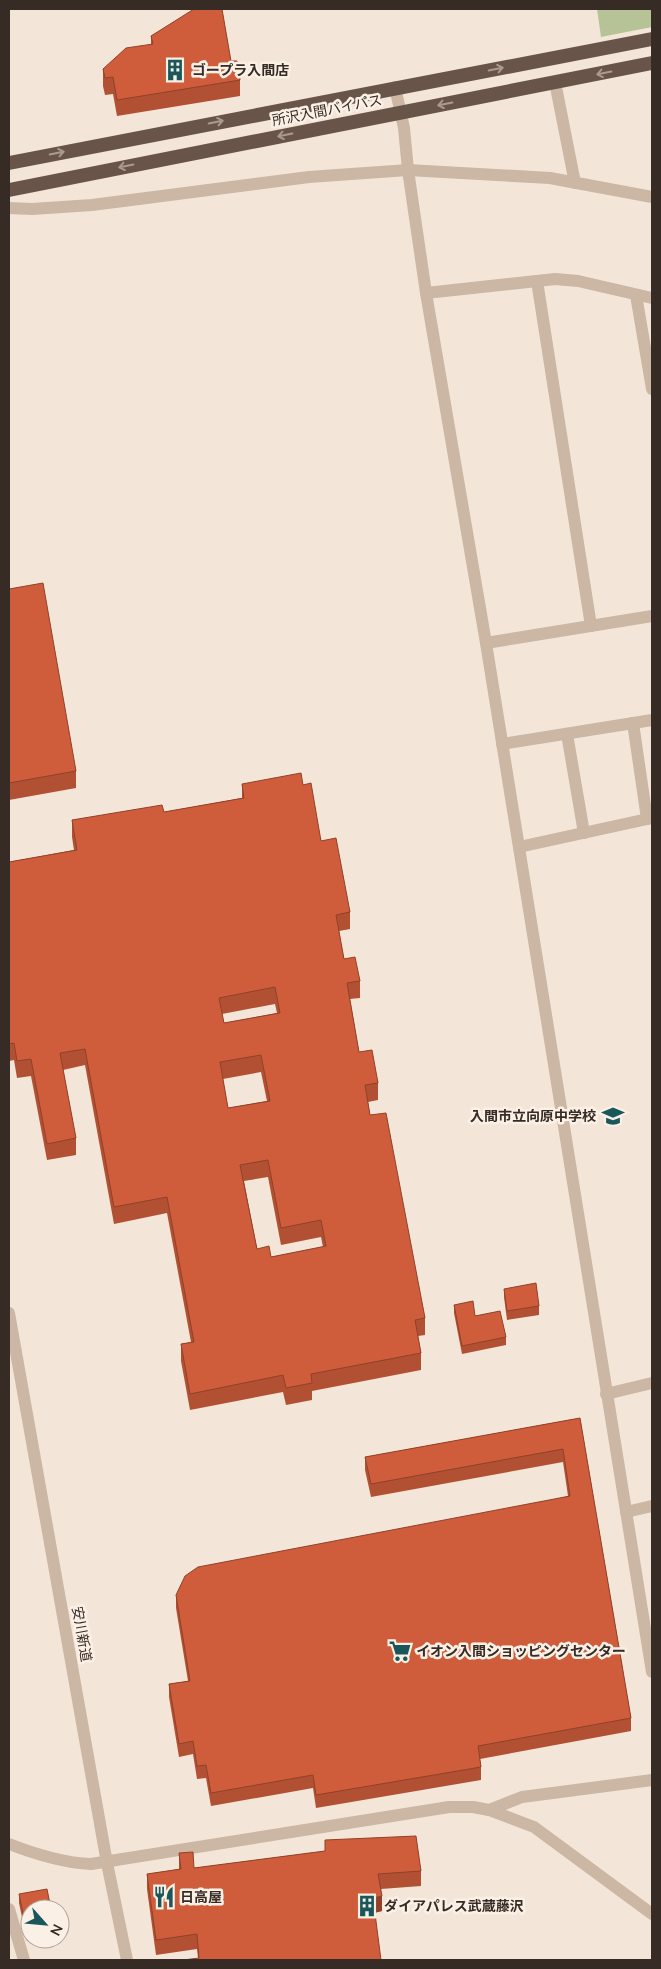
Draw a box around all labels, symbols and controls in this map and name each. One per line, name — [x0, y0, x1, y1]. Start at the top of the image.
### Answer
building icon: ゴープラ入間店 — [162, 57, 188, 83]
place label: ゴープラ入間店 — [192, 61, 289, 79]
one-way arrow — [488, 63, 504, 73]
one-way arrow — [597, 68, 613, 78]
street label: 所沢入間バイパス — [270, 91, 384, 129]
one-way arrow — [437, 99, 453, 109]
one-way arrow — [208, 117, 224, 127]
one-way arrow — [278, 131, 294, 140]
one-way arrow — [48, 148, 64, 158]
one-way arrow — [118, 162, 134, 172]
school or university icon: 入間市立向原中学校 — [600, 1103, 626, 1129]
place label: 入間市立向原中学校 — [470, 1107, 596, 1125]
street label: 安川新道 — [68, 1605, 96, 1663]
supermarket icon: イオン入間ショッピングセンター — [387, 1638, 413, 1664]
place label: イオン入間ショッピングセンター — [416, 1642, 626, 1660]
restaurant icon: 日高屋 — [151, 1884, 177, 1910]
place label: 日高屋 — [180, 1888, 222, 1906]
building icon: ダイアパレス武蔵藤沢 — [354, 1893, 380, 1919]
place label: ダイアパレス武蔵藤沢 — [384, 1897, 524, 1915]
north arrow — [20, 1899, 70, 1949]
text: N — [46, 1921, 67, 1939]

